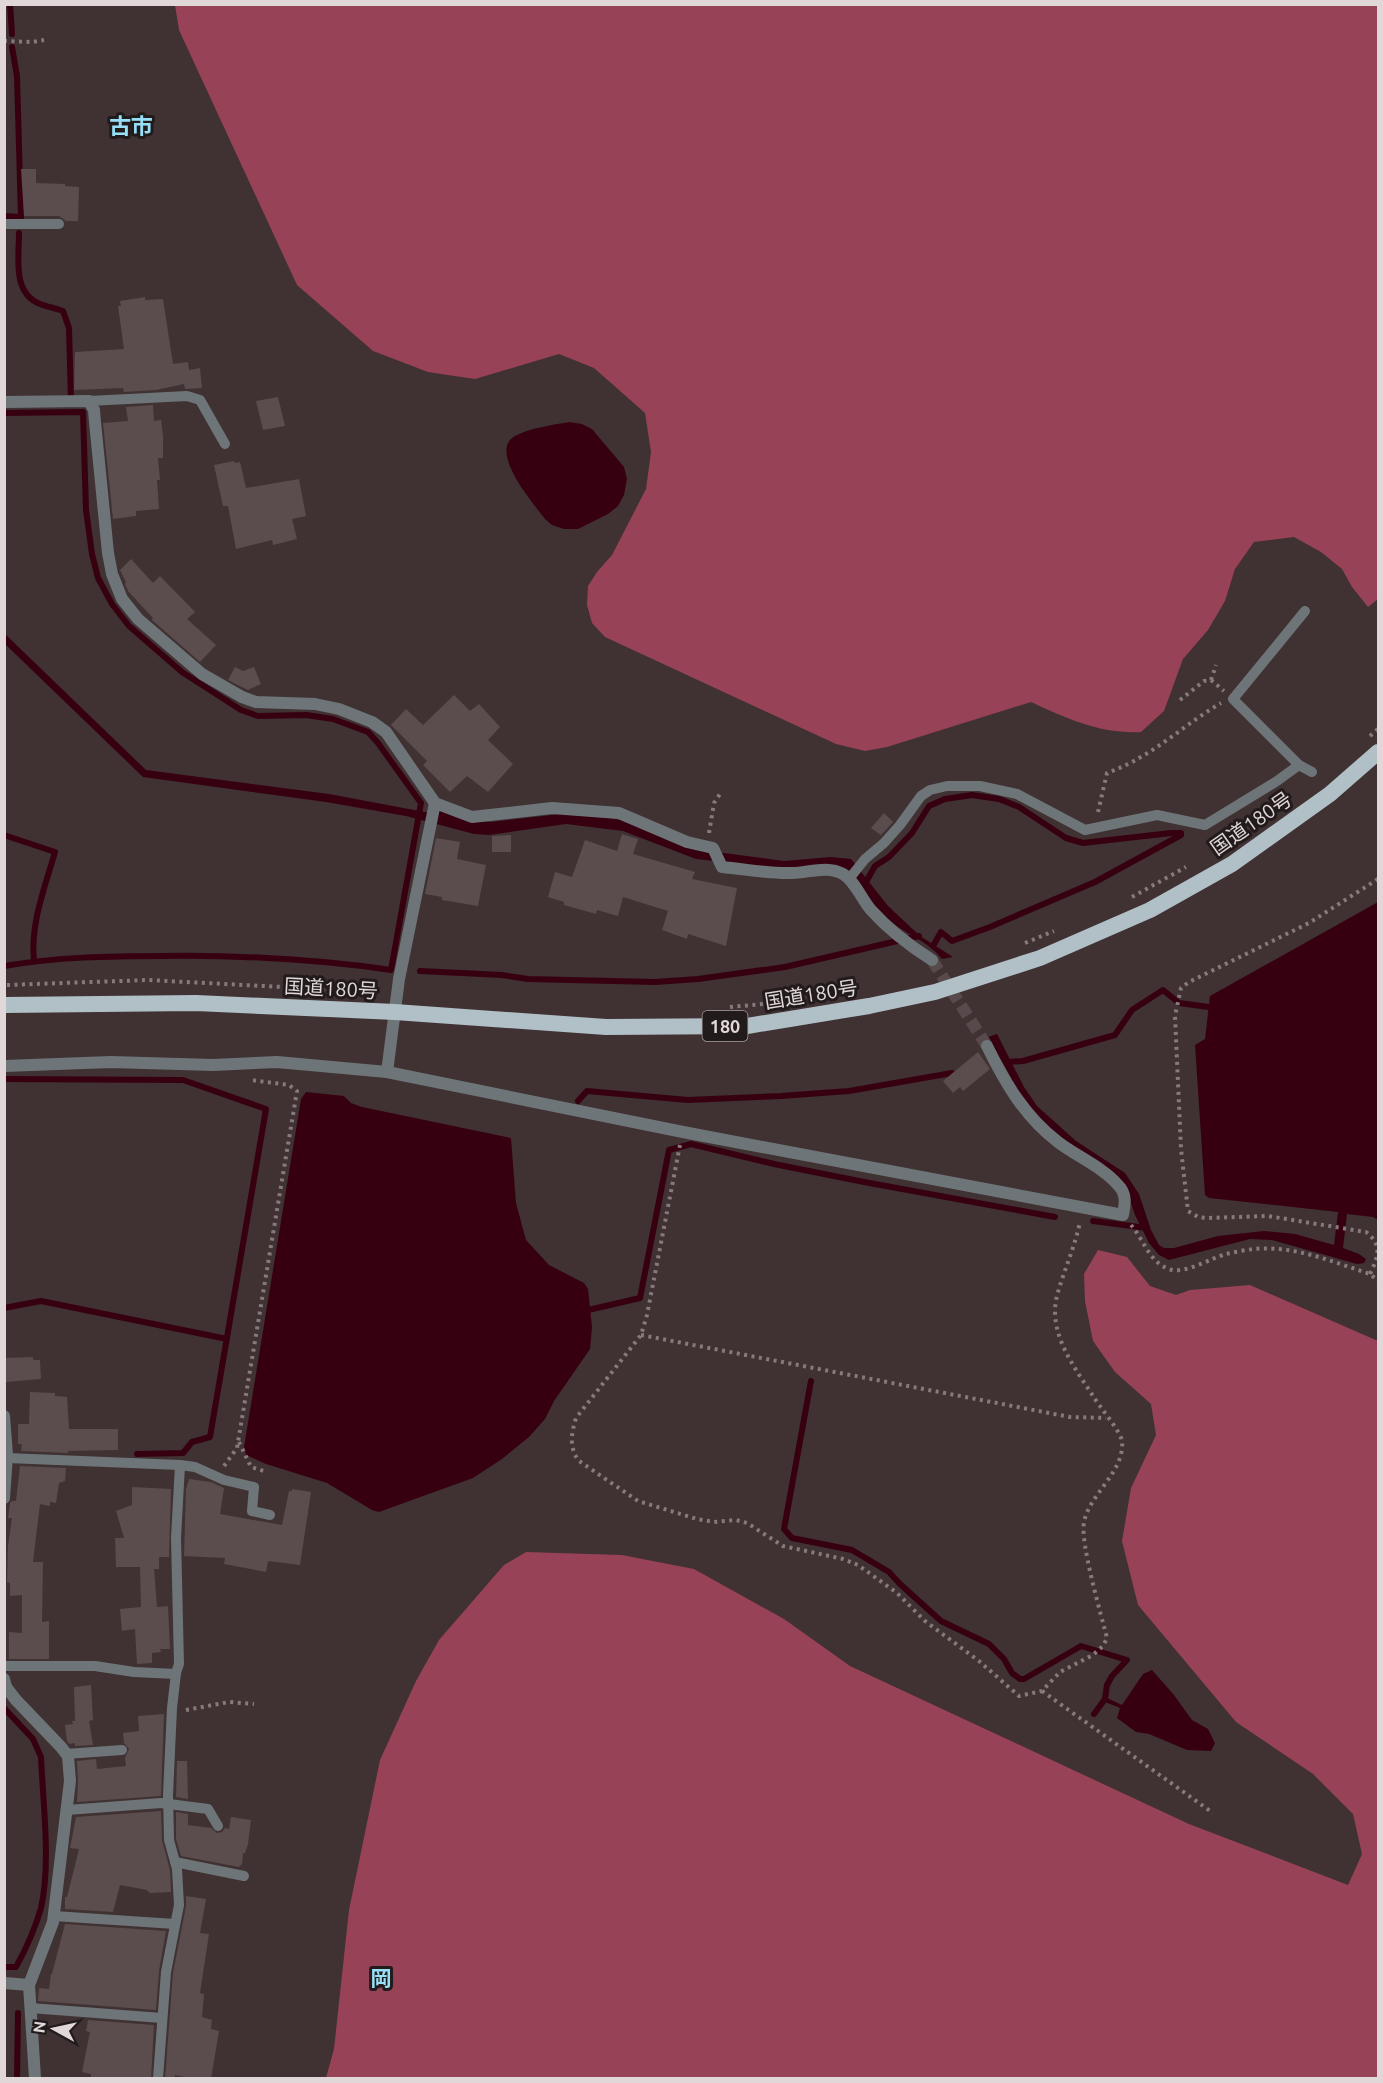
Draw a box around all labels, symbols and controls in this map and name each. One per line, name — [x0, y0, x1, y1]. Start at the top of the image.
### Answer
district label: 古市 — [109, 113, 153, 138]
street label: 国道180号 — [1206, 787, 1296, 859]
street label: 国道180号 — [284, 974, 378, 1002]
street label: 国道180号 — [763, 975, 859, 1013]
road number: 180 — [702, 1011, 748, 1041]
district label: 岡 — [371, 1966, 392, 1990]
north arrow — [24, 1999, 84, 2059]
text: N — [29, 2020, 49, 2034]

